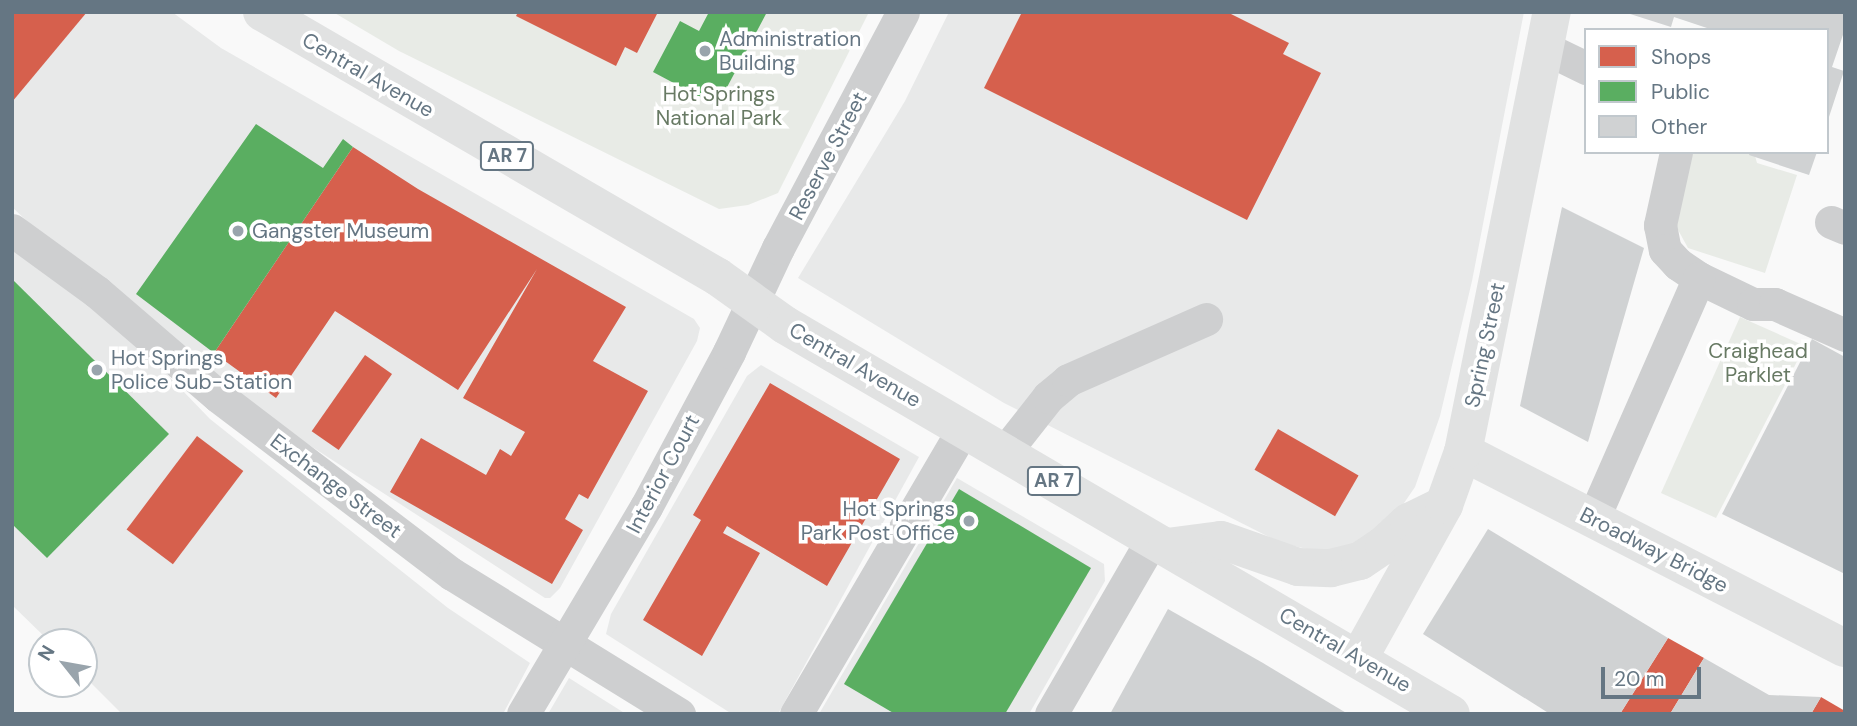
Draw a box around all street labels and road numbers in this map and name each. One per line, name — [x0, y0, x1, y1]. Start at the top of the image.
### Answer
street label: Central Avenue — [298, 27, 438, 123]
street label: Reserve Street — [784, 88, 872, 224]
road number: AR 7 — [479, 140, 535, 172]
street label: Spring Street — [1459, 280, 1511, 410]
street label: Central Avenue — [785, 317, 925, 413]
street label: Interior Court — [621, 410, 705, 538]
street label: Exchange Street — [265, 428, 407, 544]
road number: AR 7 — [1026, 466, 1082, 496]
street label: Broadway Bridge — [1576, 502, 1732, 598]
street label: Central Avenue — [1275, 602, 1415, 698]

